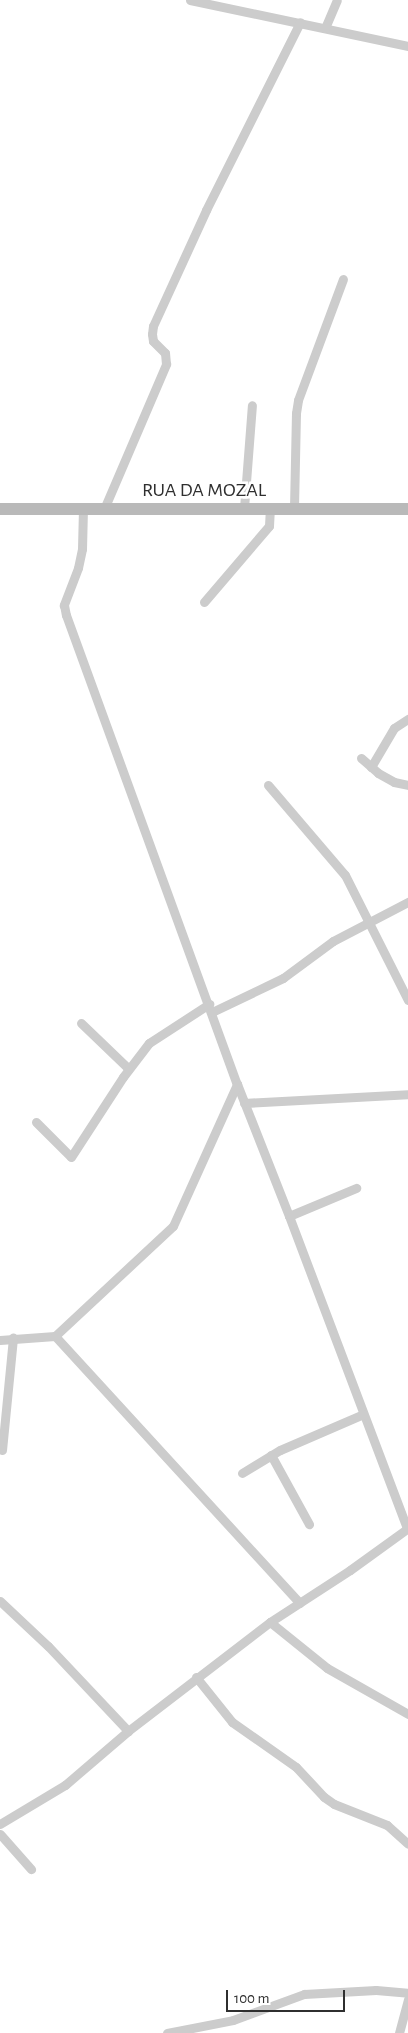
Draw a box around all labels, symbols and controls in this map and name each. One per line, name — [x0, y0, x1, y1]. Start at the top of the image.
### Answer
street label: RUA DA MOZAL — [142, 478, 266, 502]
scale bar — [228, 1980, 347, 2012]
text: 100 m — [234, 1991, 269, 2006]

